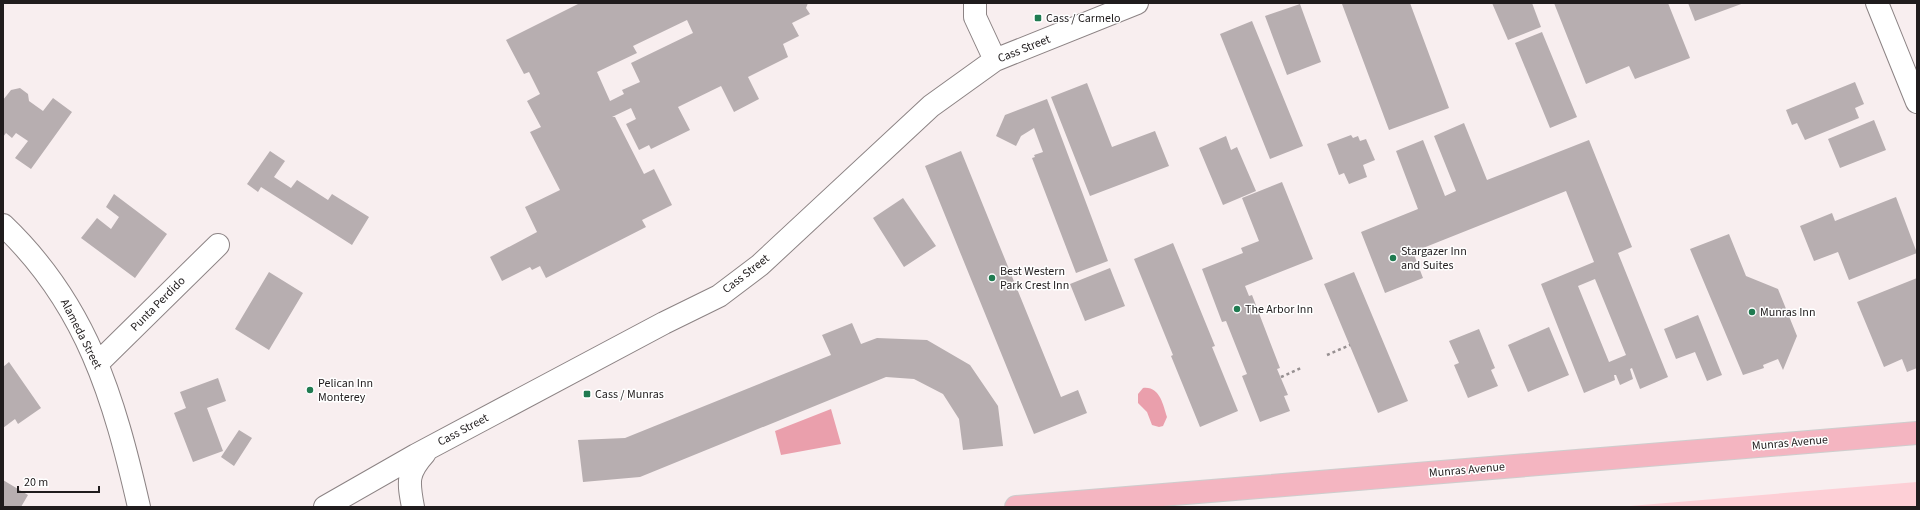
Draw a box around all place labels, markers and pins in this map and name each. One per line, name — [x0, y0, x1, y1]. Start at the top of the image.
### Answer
place label: Cass / Carmelo — [1046, 10, 1121, 27]
marker: Cass / Carmelo — [1033, 13, 1043, 23]
place label: Stargazer Inn and Suites — [1401, 243, 1467, 274]
marker: Stargazer Inn and Suites — [1388, 253, 1398, 263]
place label: Best Western Park Crest Inn — [1000, 263, 1069, 294]
marker: Best Western Park Crest Inn — [987, 273, 997, 283]
place label: The Arbor Inn — [1245, 301, 1313, 318]
marker: The Arbor Inn — [1232, 304, 1242, 314]
place label: Munras Inn — [1760, 304, 1815, 321]
marker: Munras Inn — [1747, 307, 1757, 317]
place label: Pelican Inn Monterey — [318, 375, 373, 406]
marker: Pelican Inn Monterey — [305, 385, 315, 395]
place label: Cass / Munras — [595, 386, 664, 403]
marker: Cass / Munras — [582, 389, 592, 399]

